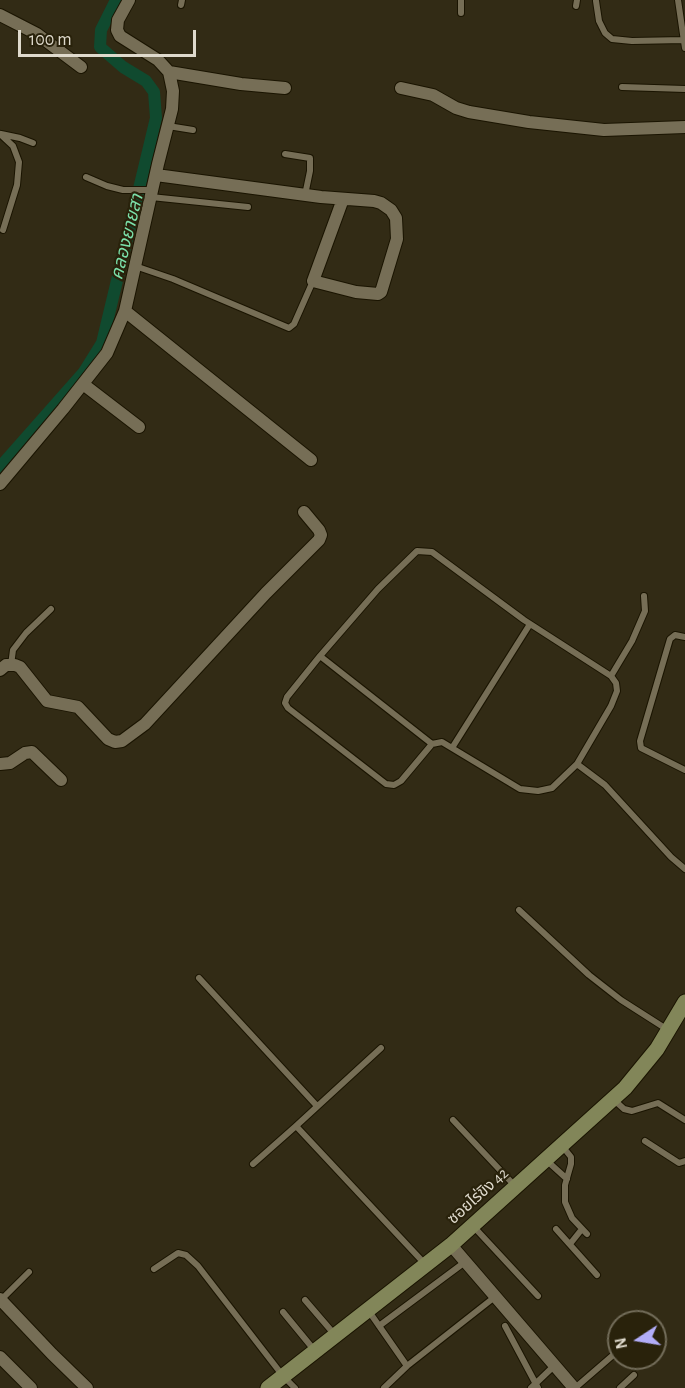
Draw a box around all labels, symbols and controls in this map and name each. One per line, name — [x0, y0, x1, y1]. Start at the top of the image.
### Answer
scale bar — [21, 18, 200, 56]
text: 100 m — [29, 31, 72, 49]
water label: คลองยายสา — [106, 192, 148, 282]
street label: ซอยไร่ขิง 42 — [444, 1164, 512, 1228]
north arrow — [607, 1310, 667, 1370]
text: N — [612, 1336, 630, 1350]

